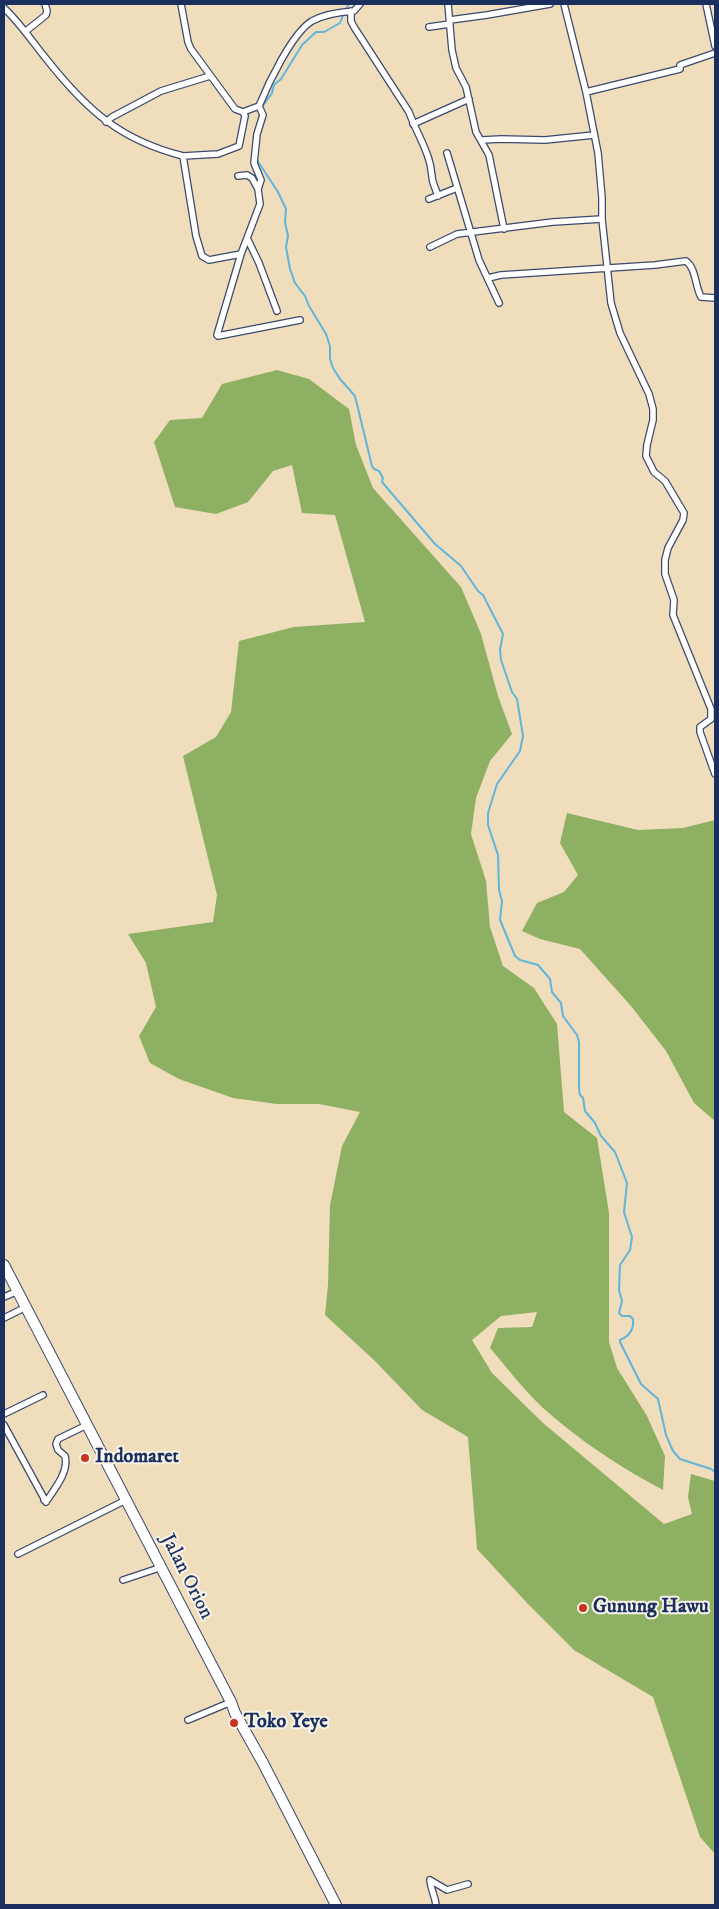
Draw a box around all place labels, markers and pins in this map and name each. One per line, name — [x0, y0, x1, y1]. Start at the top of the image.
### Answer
place label: Indomaret — [95, 1446, 179, 1470]
marker: Indomaret — [79, 1452, 91, 1464]
place label: Gunung Hawu — [593, 1596, 709, 1620]
marker: Gunung Hawu — [577, 1602, 589, 1614]
place label: Toko Yeye — [244, 1711, 328, 1735]
marker: Toko Yeye — [228, 1717, 240, 1729]

